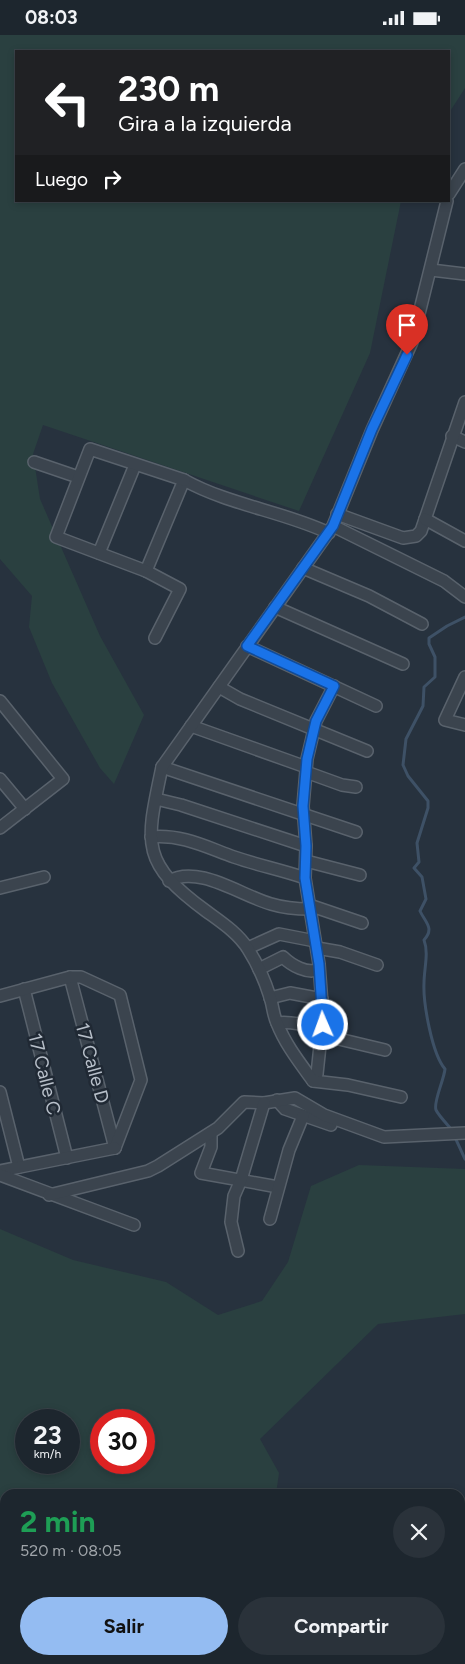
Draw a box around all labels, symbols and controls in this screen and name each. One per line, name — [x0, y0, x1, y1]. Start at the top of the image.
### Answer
text: 08:03 — [25, 6, 78, 29]
text: 230 m — [118, 68, 219, 110]
icon: left — [35, 70, 100, 135]
text: Gira a la izquierda — [118, 110, 292, 137]
icon: right — [98, 165, 126, 193]
text: Luego — [35, 168, 88, 191]
pin — [386, 304, 428, 355]
icon: arrive — [393, 311, 421, 339]
position arrow — [296, 998, 348, 1050]
street label: 17 Calle D — [71, 1020, 114, 1106]
street label: 17 Calle C — [23, 1031, 66, 1118]
speed limit sign: 30 — [90, 1409, 155, 1474]
text: 23 — [33, 1420, 62, 1450]
text: km/h — [34, 1447, 61, 1461]
text: 2 min — [20, 1503, 96, 1540]
button: close — [393, 1506, 445, 1558]
text: 520 m · 08:05 — [20, 1541, 122, 1560]
button: Salir — [20, 1597, 228, 1655]
button: Compartir — [238, 1597, 445, 1655]

